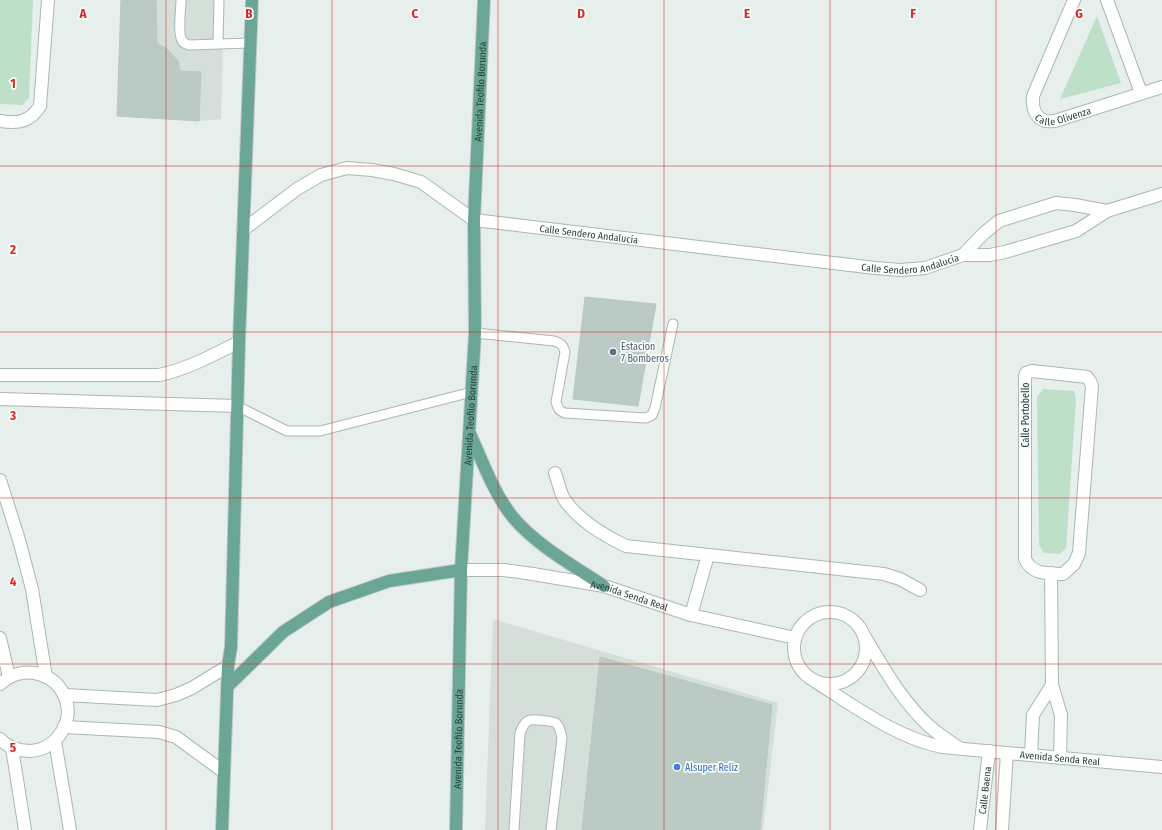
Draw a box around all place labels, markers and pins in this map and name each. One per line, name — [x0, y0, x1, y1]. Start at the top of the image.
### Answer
place label: Estacion 7 Bomberos — [621, 341, 669, 365]
marker: Estacion 7 Bomberos — [608, 347, 618, 357]
marker: Alsuper Reliz — [672, 762, 682, 772]
place label: Alsuper Reliz — [685, 762, 738, 774]

